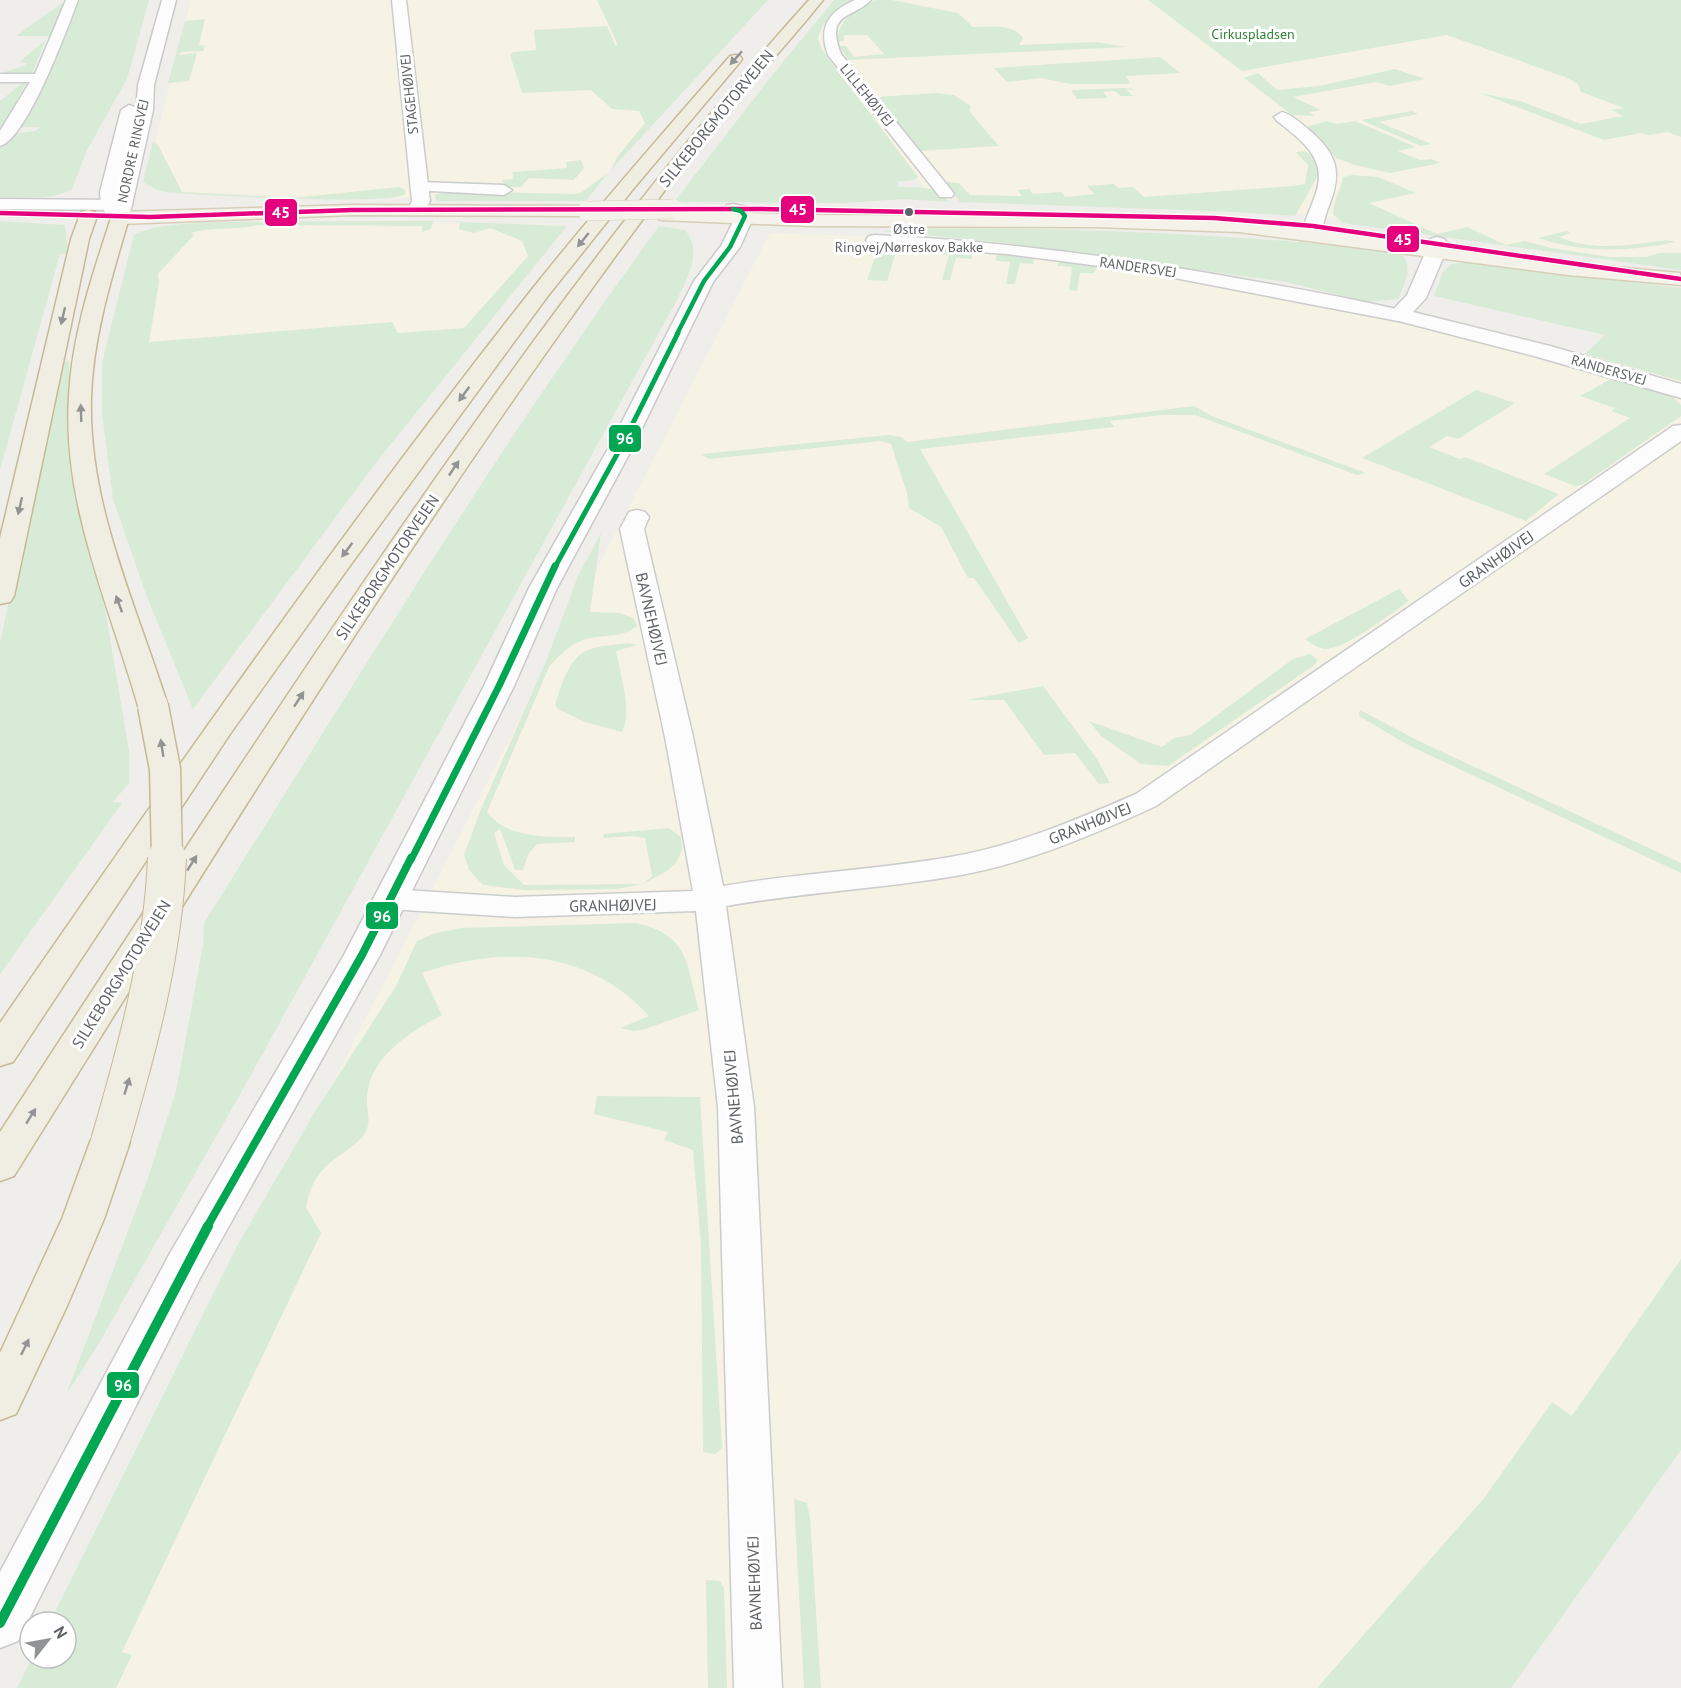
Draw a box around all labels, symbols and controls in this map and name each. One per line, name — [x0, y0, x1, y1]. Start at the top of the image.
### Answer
park label: Cirkuspladsen — [1211, 25, 1295, 43]
street label: SILKEBORGMOTORVEJEN — [654, 45, 778, 191]
one-way arrow — [729, 51, 743, 66]
street label: STAGEHØJVEJ — [396, 53, 422, 135]
street label: LILLEHØJVEJ — [836, 60, 898, 130]
street label: NORDRE RINGVEJ — [113, 97, 153, 205]
line badge: 45 — [780, 195, 815, 224]
line badge: 45 — [264, 198, 298, 227]
text: 45 — [789, 199, 807, 219]
text: 45 — [272, 202, 290, 222]
marker: Østre Ringvej/Nørreskov Bakke — [903, 206, 915, 218]
place label: Østre Ringvej/Nørreskov Bakke — [835, 220, 983, 256]
line badge: 45 — [1386, 225, 1420, 253]
text: 45 — [1394, 229, 1412, 249]
one-way arrow — [577, 232, 589, 247]
street label: RANDERSVEJ — [1098, 253, 1178, 281]
one-way arrow — [58, 307, 67, 326]
street label: RANDERSVEJ — [1569, 351, 1649, 389]
one-way arrow — [458, 386, 470, 401]
one-way arrow — [76, 404, 85, 423]
line badge: 96 — [608, 424, 642, 453]
text: 96 — [616, 428, 634, 448]
one-way arrow — [448, 460, 460, 476]
street label: SILKEBORGMOTORVEJEN — [331, 491, 443, 643]
one-way arrow — [15, 497, 24, 516]
street label: GRANHØJVEJ — [1454, 526, 1538, 592]
one-way arrow — [342, 543, 354, 558]
street label: BAVNEHØJVEJ — [632, 570, 672, 668]
one-way arrow — [114, 594, 124, 612]
one-way arrow — [293, 691, 304, 707]
one-way arrow — [157, 739, 166, 758]
street label: GRANHØJVEJ — [1046, 797, 1134, 849]
one-way arrow — [186, 855, 198, 871]
street label: GRANHØJVEJ — [569, 894, 657, 916]
street label: SILKEBORGMOTORVEJEN — [67, 896, 175, 1052]
line badge: 96 — [365, 901, 399, 930]
text: 96 — [373, 906, 391, 926]
street label: BAVNEHØJVEJ — [719, 1049, 747, 1145]
one-way arrow — [122, 1077, 132, 1095]
one-way arrow — [26, 1108, 37, 1124]
one-way arrow — [21, 1338, 30, 1355]
line badge: 96 — [106, 1371, 140, 1399]
text: 96 — [114, 1375, 132, 1395]
street label: BAVNEHØJVEJ — [742, 1535, 766, 1631]
north arrow — [18, 1610, 78, 1670]
text: N — [50, 1623, 72, 1642]

